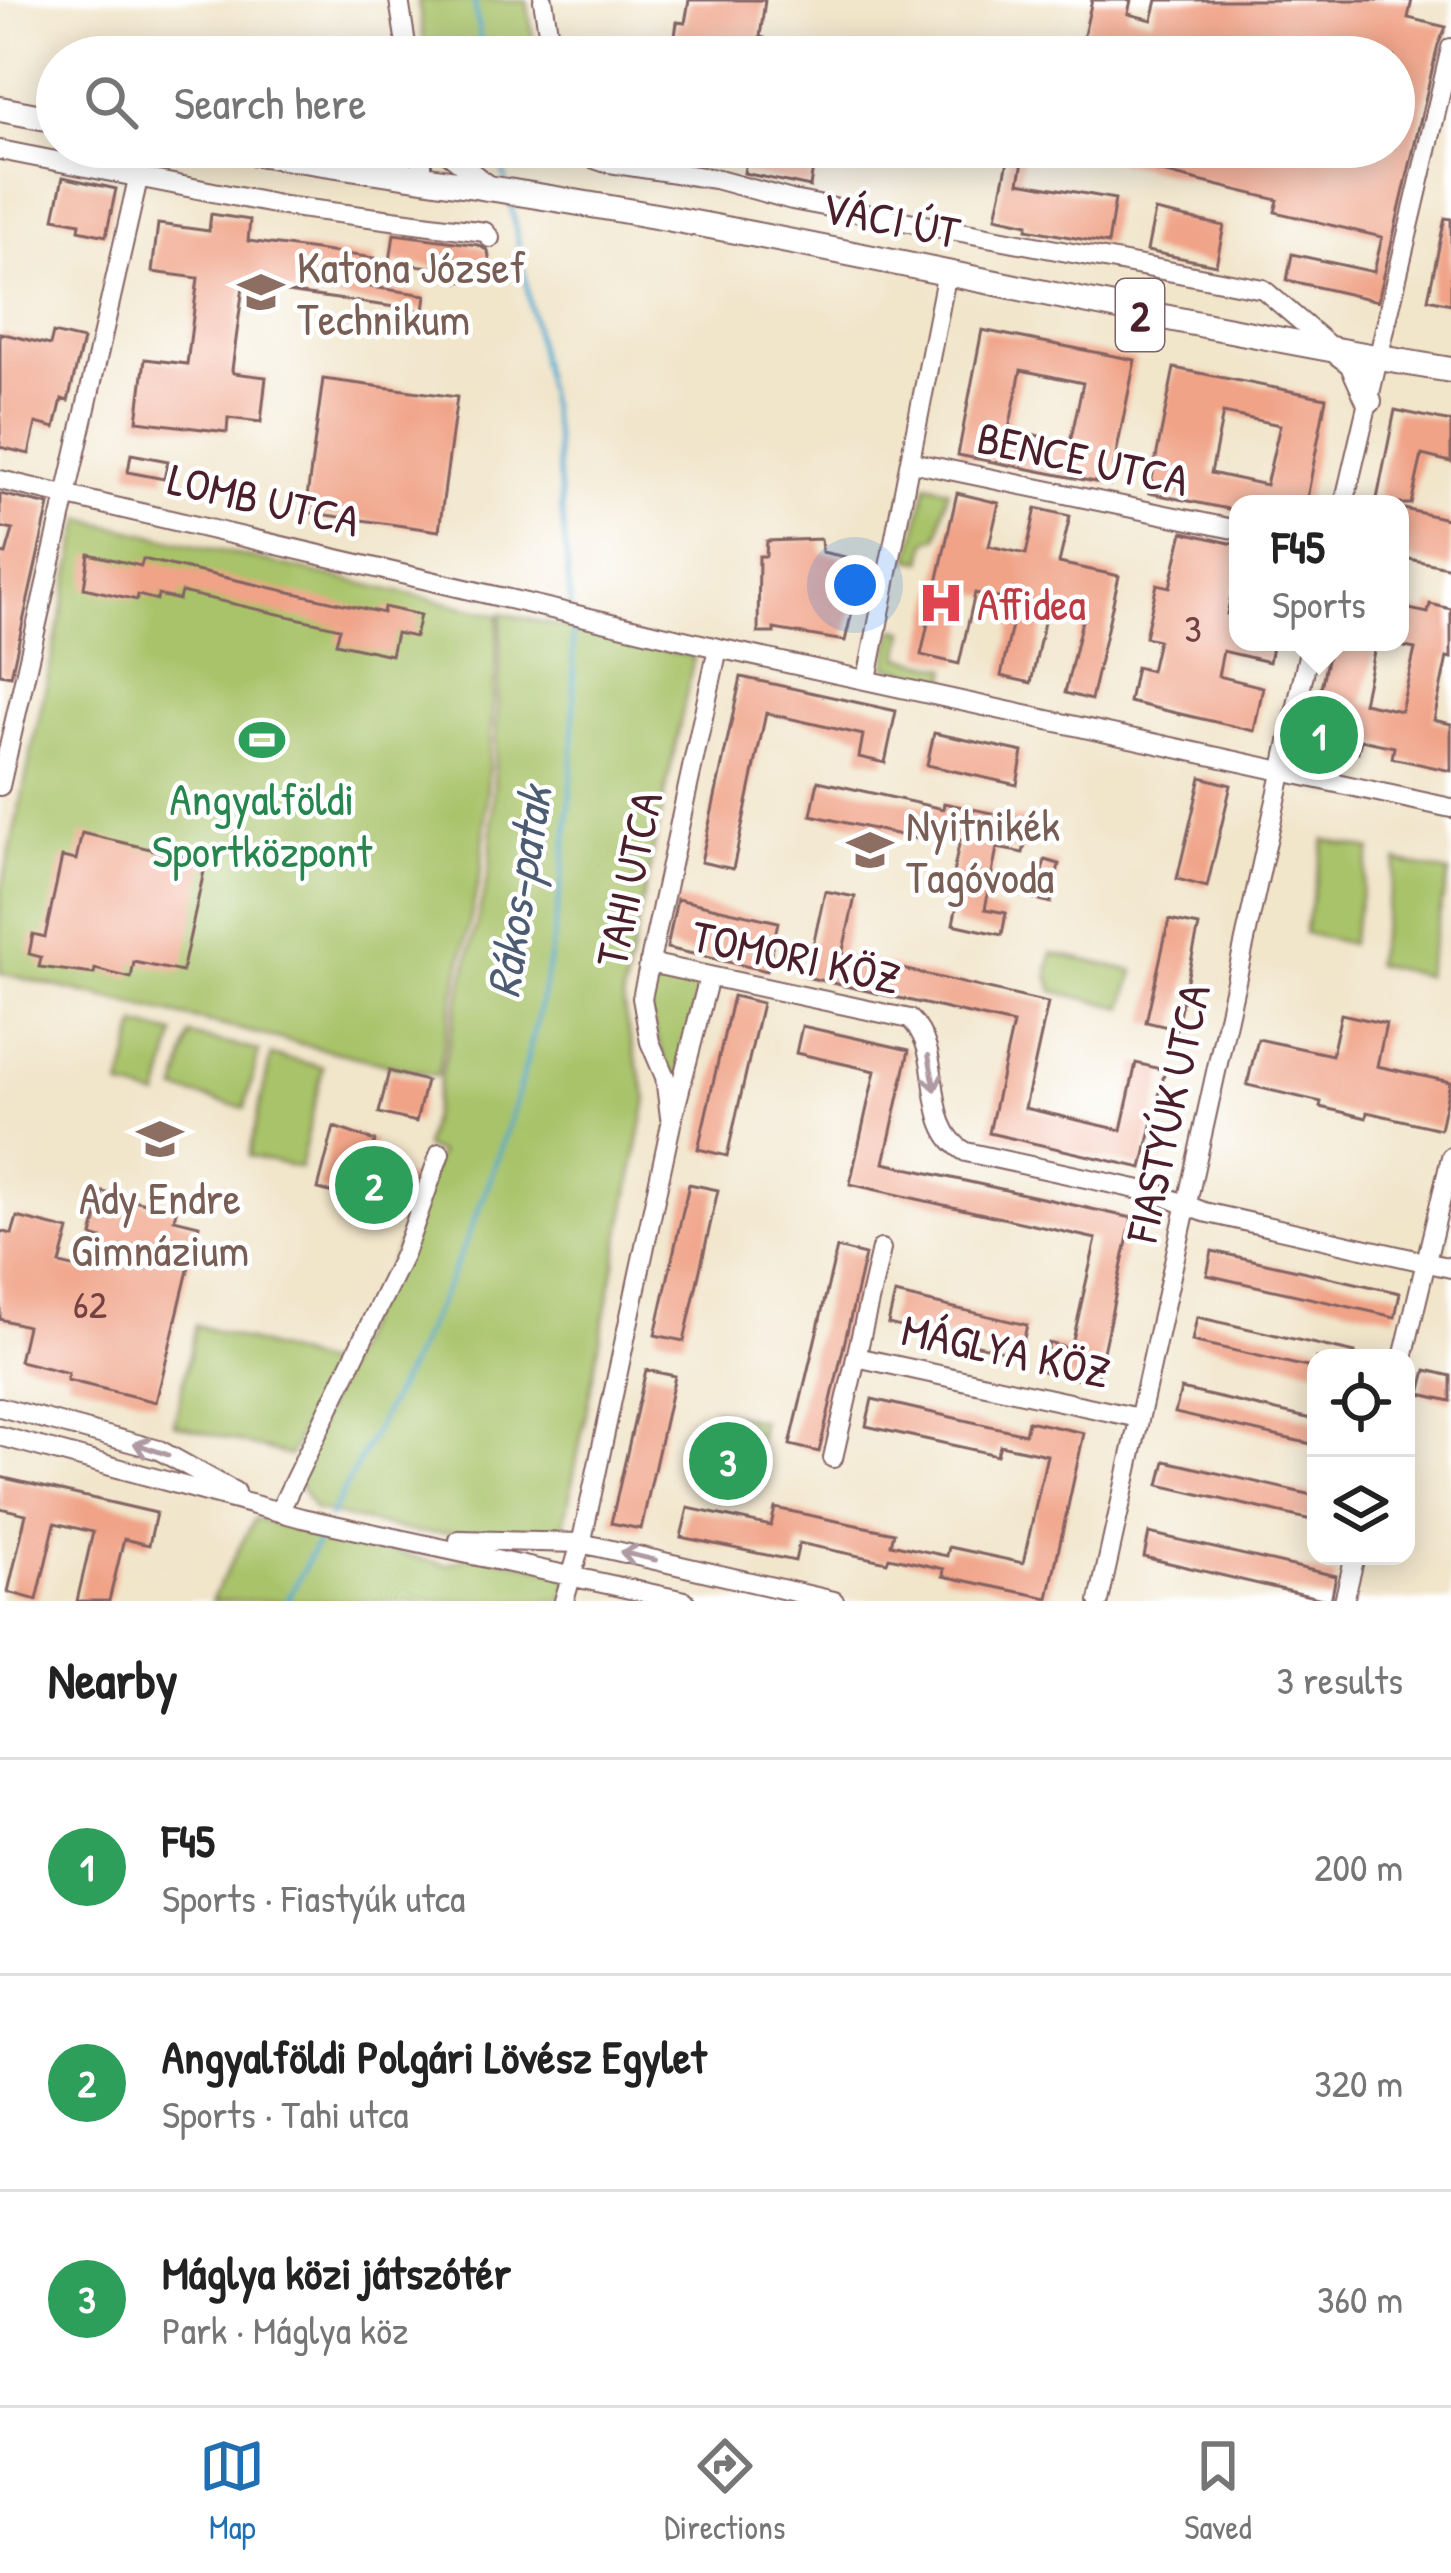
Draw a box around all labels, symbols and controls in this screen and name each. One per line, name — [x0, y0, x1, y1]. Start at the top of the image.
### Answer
search box — [36, 36, 1415, 168]
icon: search — [78, 69, 144, 135]
text: Search here — [174, 72, 366, 133]
street label: VÁCI ÚT — [817, 176, 966, 262]
place label: Katona József Technikum — [297, 236, 526, 349]
school or university icon: Katona József Technikum — [236, 267, 286, 317]
road number: 2 — [1116, 279, 1164, 351]
street label: BENCE UTCA — [972, 406, 1194, 510]
street label: LOMB UTCA — [163, 447, 365, 551]
popup — [1229, 495, 1409, 651]
text: F45 — [1272, 516, 1325, 577]
your location — [825, 555, 885, 615]
place label: Affidea — [977, 573, 1086, 634]
text: Sports — [1272, 577, 1366, 630]
hospital icon: Affidea — [916, 578, 966, 628]
house number: 3 — [1184, 601, 1202, 654]
pin: 1 — [1280, 690, 1358, 780]
sports icon: Angyalföldi Sportközpont — [237, 715, 287, 765]
place label: Angyalföldi Sportközpont — [152, 768, 373, 881]
water label: Rákos-patak — [469, 778, 567, 1002]
street label: TAHI UTCA — [580, 786, 676, 972]
place label: Nyitnikék Tagóvoda — [906, 794, 1060, 907]
school or university icon: Nyitnikék Tagóvoda — [845, 825, 895, 875]
street label: TOMORI KÖZ — [687, 904, 905, 1008]
street label: FIASTYÚK UTCA — [1110, 978, 1224, 1249]
one-way arrow — [922, 1053, 944, 1092]
school or university icon: Ady Endre Gimnázium — [135, 1114, 185, 1164]
pin: 2 — [335, 1140, 413, 1230]
place label: Ady Endre Gimnázium — [71, 1167, 249, 1280]
house number: 62 — [73, 1277, 107, 1330]
street label: MÁGLYA KÖZ — [897, 1298, 1115, 1402]
map controls — [1307, 1349, 1415, 1565]
button: locate — [1307, 1349, 1415, 1457]
pin: 3 — [689, 1416, 767, 1506]
one-way arrow — [134, 1437, 171, 1458]
button: layers — [1307, 1457, 1415, 1565]
one-way arrow — [619, 1544, 657, 1567]
text: Nearby — [48, 1645, 178, 1714]
text: 3 results — [1277, 1653, 1403, 1706]
text: F45 — [162, 1810, 215, 1871]
text: 1 — [80, 1840, 94, 1893]
text: 200 m — [1314, 1840, 1403, 1893]
text: Sports · Fiastyúk utca — [162, 1871, 465, 1924]
text: Angyalföldi Polgári Lövész Egylet — [162, 2026, 706, 2087]
text: 2 — [78, 2056, 96, 2109]
text: 320 m — [1314, 2056, 1403, 2109]
text: Sports · Tahi utca — [162, 2087, 409, 2140]
text: Máglya közi játszótér — [162, 2242, 511, 2303]
text: 3 — [78, 2272, 96, 2325]
text: 360 m — [1317, 2272, 1403, 2325]
text: Park · Máglya köz — [162, 2303, 409, 2356]
tab: Map — [199, 2433, 265, 2549]
tab: Directions — [664, 2433, 786, 2549]
tab: Saved — [1184, 2433, 1252, 2549]

